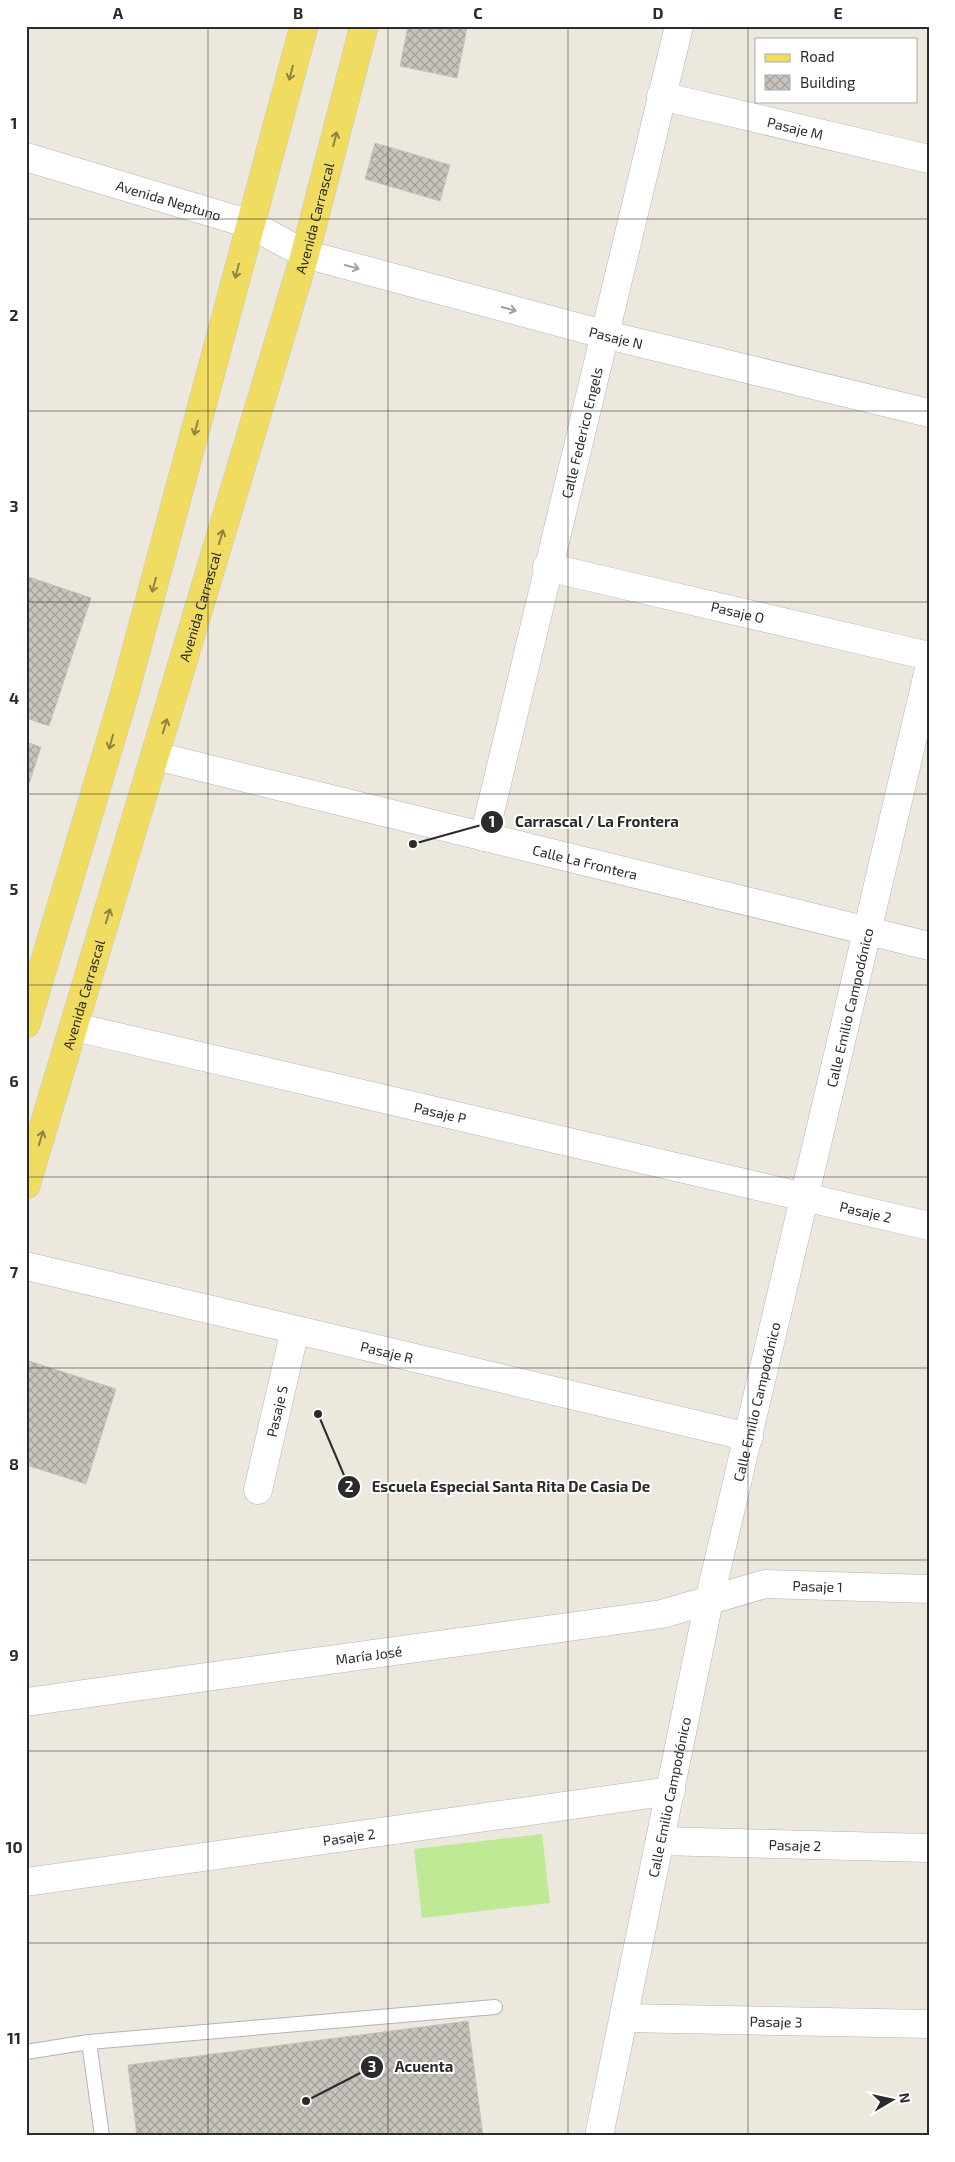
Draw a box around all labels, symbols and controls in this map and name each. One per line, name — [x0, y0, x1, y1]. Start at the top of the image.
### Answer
text: A — [113, 3, 124, 22]
text: B — [293, 3, 303, 22]
text: C — [473, 3, 483, 22]
text: D — [653, 3, 664, 22]
text: E — [833, 3, 843, 22]
legend — [755, 38, 918, 102]
text: Road — [800, 47, 835, 65]
one-way arrow — [286, 65, 296, 81]
text: Building — [800, 73, 856, 91]
text: 1 — [11, 113, 17, 132]
street label: Pasaje M — [766, 113, 825, 142]
one-way arrow — [331, 132, 340, 148]
street label: Avenida Carrascal — [291, 160, 337, 276]
street label: Avenida Neptuno — [114, 176, 223, 223]
one-way arrow — [232, 263, 241, 279]
one-way arrow — [344, 263, 360, 272]
text: 2 — [9, 305, 19, 324]
one-way arrow — [501, 305, 517, 314]
street label: Pasaje N — [587, 322, 645, 352]
street label: Calle Federico Engels — [557, 365, 605, 500]
one-way arrow — [190, 420, 200, 436]
text: 3 — [9, 496, 19, 515]
one-way arrow — [216, 529, 226, 545]
street label: Avenida Carrascal — [175, 548, 224, 664]
one-way arrow — [149, 577, 158, 593]
street label: Pasaje O — [710, 597, 766, 626]
text: 4 — [9, 688, 19, 707]
one-way arrow — [160, 719, 170, 735]
one-way arrow — [106, 734, 115, 750]
callout: Carrascal / La Frontera — [480, 807, 689, 837]
text: 1 — [489, 812, 495, 830]
text: Carrascal / La Frontera — [515, 812, 679, 830]
street label: Calle La Frontera — [531, 840, 640, 883]
text: 5 — [10, 879, 19, 898]
one-way arrow — [104, 908, 114, 924]
street label: Calle Emilio Campodónico — [822, 926, 876, 1089]
street label: Avenida Carrascal — [59, 936, 108, 1052]
text: 6 — [9, 1071, 19, 1090]
street label: Pasaje P — [412, 1098, 468, 1126]
one-way arrow — [36, 1130, 46, 1146]
street label: Pasaje 2 — [838, 1197, 894, 1226]
text: 7 — [10, 1262, 19, 1281]
street label: Calle Emilio Campodónico — [729, 1320, 783, 1483]
street label: Pasaje R — [359, 1337, 415, 1366]
street label: Pasaje S — [262, 1383, 291, 1439]
text: 8 — [9, 1454, 19, 1473]
callout: Escuela Especial Santa Rita De Casia De — [337, 1472, 661, 1502]
text: 2 — [345, 1477, 354, 1495]
text: Escuela Especial Santa Rita De Casia De — [372, 1477, 650, 1495]
street label: Pasaje 1 — [792, 1576, 843, 1595]
street label: María José — [334, 1642, 403, 1668]
text: 9 — [9, 1645, 19, 1664]
street label: Calle Emilio Campodónico — [644, 1715, 693, 1879]
street label: Pasaje 2 — [321, 1824, 376, 1849]
street label: Pasaje 2 — [768, 1835, 822, 1854]
text: 10 — [5, 1837, 23, 1856]
street label: Pasaje 3 — [749, 2012, 802, 2030]
text: 11 — [7, 2028, 21, 2047]
callout: Acuenta — [360, 2052, 463, 2082]
text: 3 — [368, 2057, 376, 2075]
text: Acuenta — [395, 2057, 453, 2075]
north arrow — [868, 2074, 918, 2124]
text: N — [896, 2092, 915, 2104]

